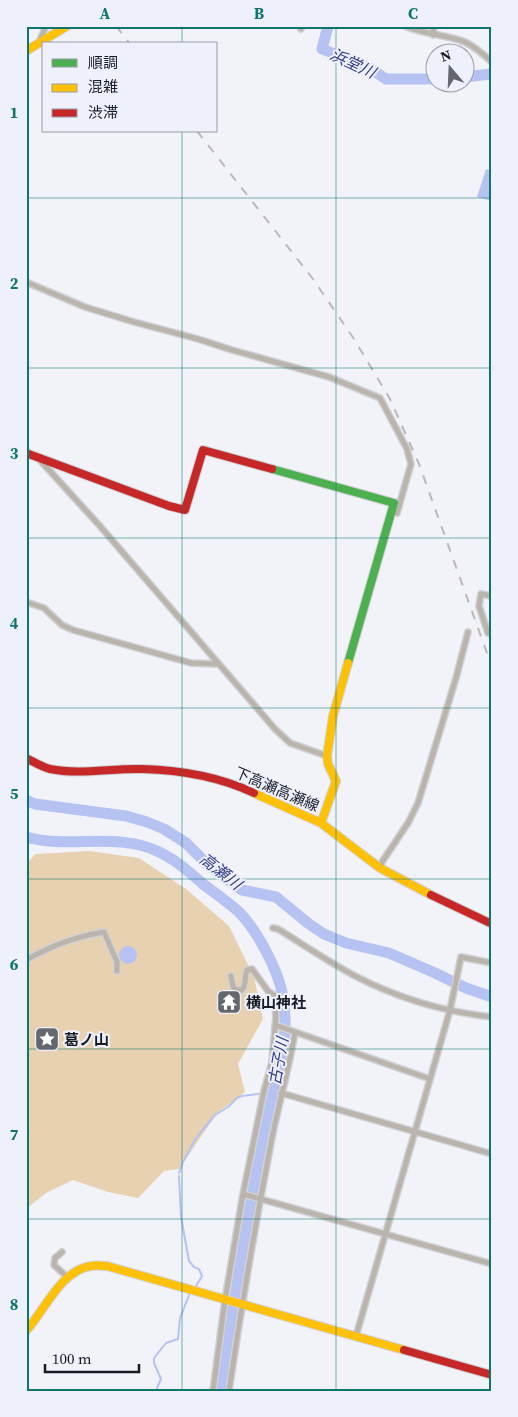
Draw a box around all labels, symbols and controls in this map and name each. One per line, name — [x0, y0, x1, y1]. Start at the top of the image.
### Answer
text: A — [100, 2, 111, 24]
text: B — [254, 2, 265, 24]
text: C — [408, 2, 418, 24]
legend — [42, 42, 218, 132]
north arrow — [426, 42, 476, 92]
water label: 浜堂川 — [327, 43, 381, 84]
text: N — [438, 45, 454, 67]
text: 順調 — [88, 52, 118, 73]
text: 混雑 — [88, 76, 118, 97]
text: 1 — [10, 101, 18, 123]
text: 渋滞 — [88, 102, 118, 123]
text: 2 — [10, 272, 19, 294]
text: 3 — [10, 442, 19, 464]
text: 4 — [10, 612, 19, 634]
street label: 下高瀬高瀬線 — [231, 762, 323, 816]
text: 5 — [10, 782, 19, 804]
water label: 高瀬川 — [195, 848, 248, 896]
text: 6 — [10, 953, 19, 975]
temple icon: 横山神社 — [216, 989, 242, 1015]
place label: 横山神社 — [246, 992, 306, 1013]
place icon: 葛ノ山 — [34, 1026, 60, 1052]
place label: 葛ノ山 — [64, 1029, 109, 1050]
water label: 古子川 — [263, 1033, 293, 1087]
text: 7 — [10, 1123, 19, 1145]
text: 8 — [10, 1293, 18, 1315]
scale bar — [45, 1342, 139, 1374]
text: 100 m — [52, 1348, 92, 1369]

